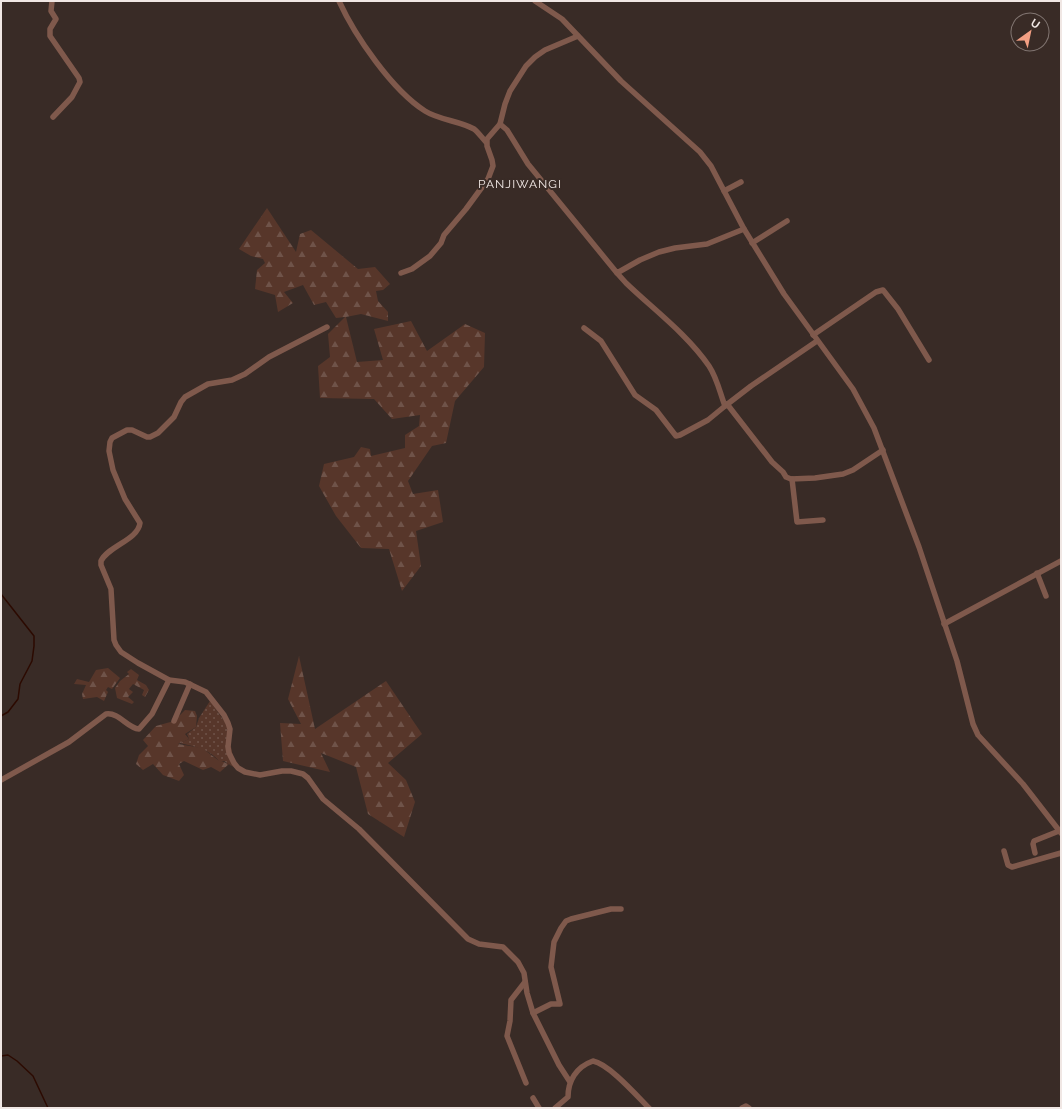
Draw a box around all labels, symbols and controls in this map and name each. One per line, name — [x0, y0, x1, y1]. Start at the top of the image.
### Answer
north arrow — [1010, 12, 1050, 52]
text: U — [1028, 16, 1042, 32]
district label: PANJIWANGI — [478, 177, 562, 191]

